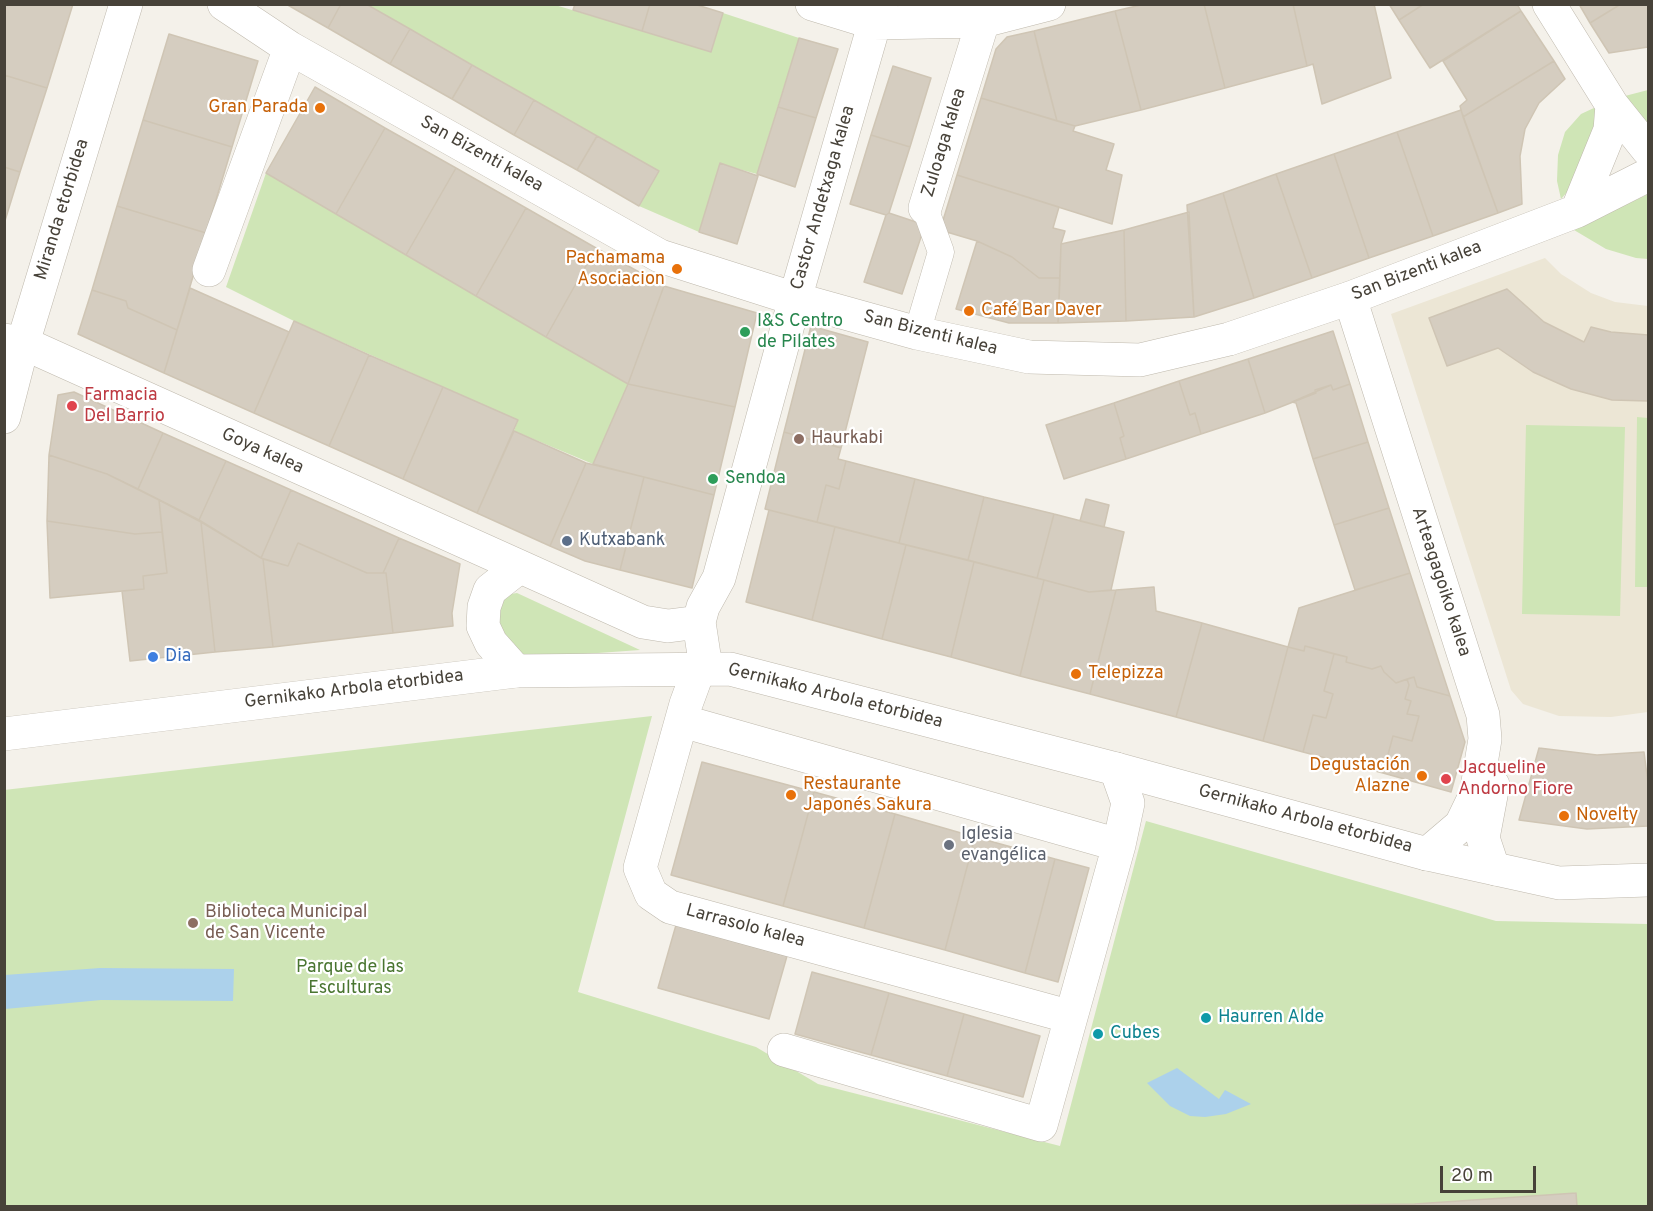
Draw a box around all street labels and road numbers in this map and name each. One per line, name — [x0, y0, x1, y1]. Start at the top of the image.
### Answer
street label: Zuloaga kalea — [918, 86, 972, 200]
street label: Castor Andetxaga kalea — [787, 103, 861, 293]
street label: San Bizenti kalea — [416, 112, 546, 198]
street label: Miranda etorbidea — [31, 137, 95, 283]
street label: San Bizenti kalea — [1349, 237, 1485, 307]
street label: San Bizenti kalea — [861, 307, 999, 361]
street label: Goya kalea — [218, 424, 306, 480]
street label: Arteagagoiko kalea — [1406, 505, 1474, 659]
street label: Gernikako Arbola etorbidea — [725, 660, 945, 734]
street label: Gernikako Arbola etorbidea — [243, 666, 465, 714]
street label: Gernikako Arbola etorbidea — [1196, 781, 1414, 859]
street label: Larrasolo kalea — [683, 901, 807, 953]

